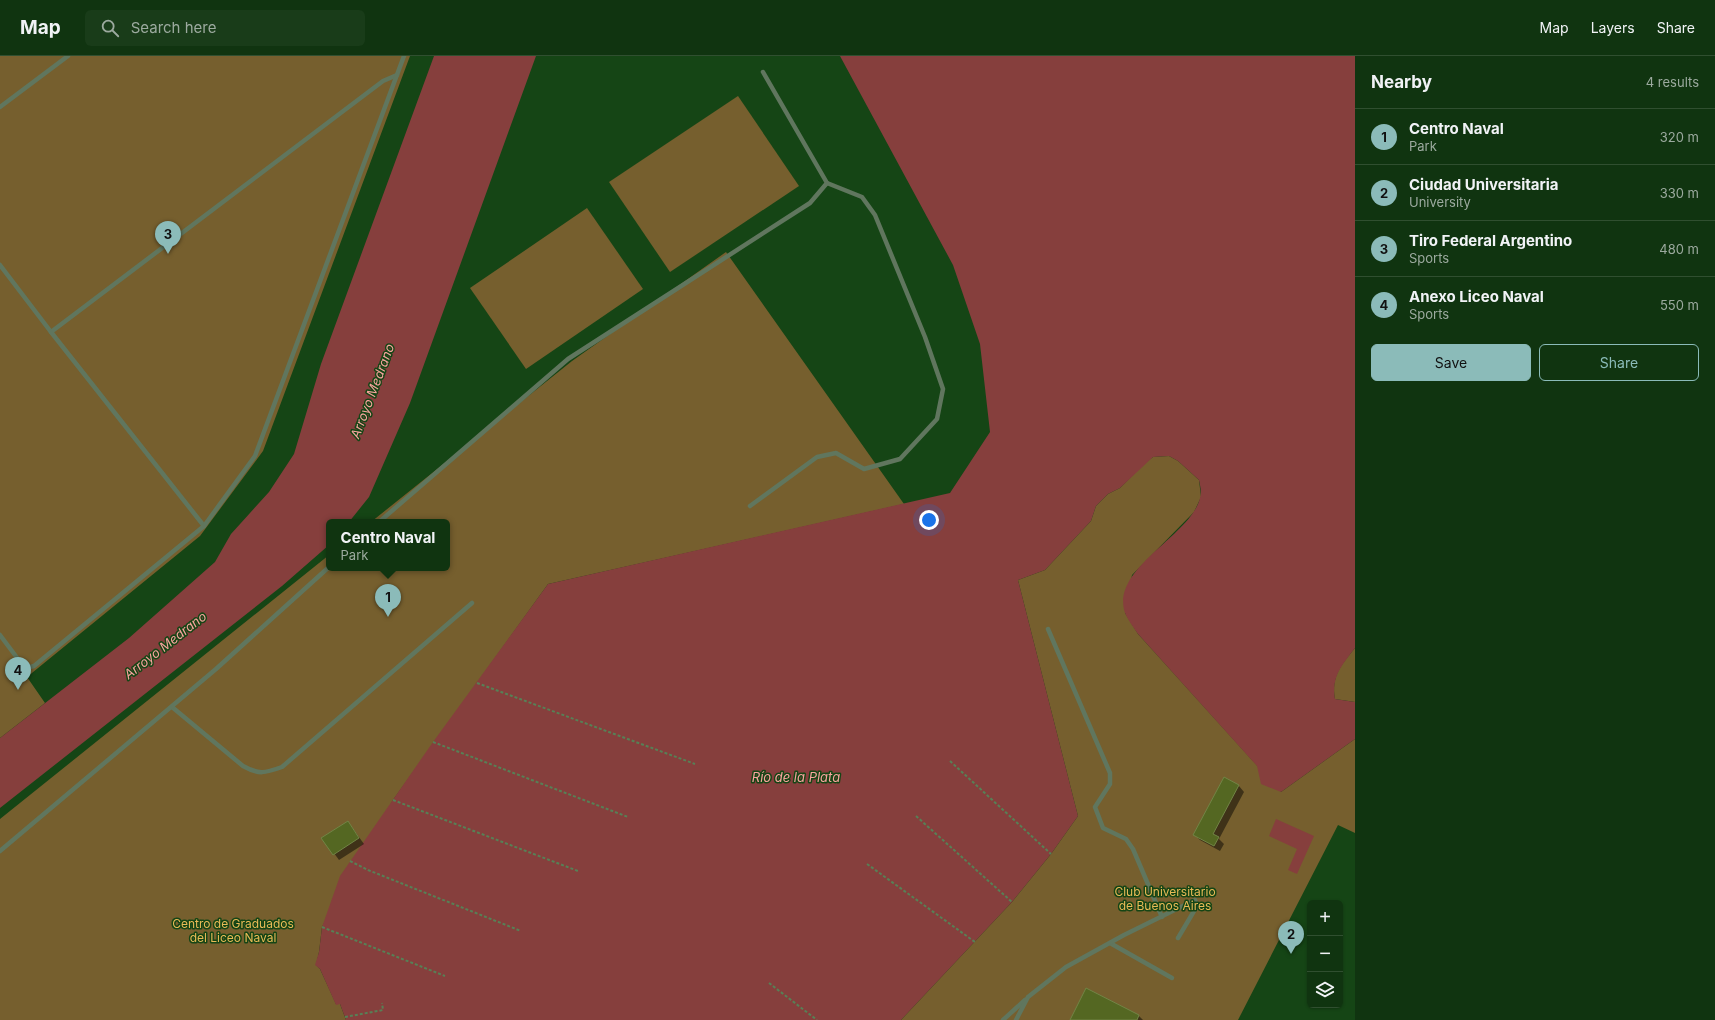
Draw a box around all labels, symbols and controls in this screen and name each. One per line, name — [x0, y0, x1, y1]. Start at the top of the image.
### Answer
search box — [85, 10, 365, 46]
text: Map — [20, 16, 61, 39]
icon: search — [99, 17, 121, 39]
text: Search here — [131, 18, 216, 37]
text: Map — [1540, 19, 1569, 36]
text: Layers — [1591, 19, 1635, 36]
text: Share — [1657, 19, 1695, 36]
text: Nearby — [1371, 72, 1432, 92]
text: 4 results — [1646, 74, 1699, 90]
text: Centro Naval — [1409, 119, 1504, 138]
text: 1 — [1381, 129, 1387, 145]
text: 320 m — [1660, 129, 1699, 145]
text: Park — [1409, 138, 1437, 154]
text: Ciudad Universitaria — [1409, 175, 1559, 194]
text: 2 — [1380, 185, 1388, 201]
text: 330 m — [1660, 185, 1699, 201]
text: University — [1409, 194, 1471, 210]
pin: 3 — [155, 221, 181, 254]
text: Tiro Federal Argentino — [1409, 231, 1572, 250]
text: 3 — [1380, 241, 1388, 257]
text: 480 m — [1659, 241, 1699, 257]
text: Sports — [1409, 250, 1449, 266]
text: Anexo Liceo Naval — [1409, 287, 1544, 306]
text: 4 — [1380, 297, 1388, 313]
text: 550 m — [1660, 297, 1699, 313]
text: Sports — [1409, 306, 1449, 322]
water label: Arroyo Medrano — [346, 341, 397, 442]
button: Save — [1371, 344, 1531, 381]
button: Share — [1539, 344, 1699, 381]
your location — [919, 510, 939, 530]
popup — [326, 519, 450, 571]
text: Centro Naval — [341, 528, 435, 547]
text: Park — [341, 547, 368, 563]
pin: 1 — [375, 584, 401, 617]
water label: Arroyo Medrano — [120, 608, 210, 683]
pin: 4 — [5, 657, 31, 690]
water label: Río de la Plata — [752, 769, 840, 785]
park label: Club Universitario de Buenos Aires — [1114, 884, 1216, 913]
map controls — [1307, 900, 1343, 1008]
button: + — [1307, 900, 1343, 936]
park label: Centro de Graduados del Liceo Naval — [172, 916, 294, 945]
pin: 2 — [1278, 921, 1304, 954]
button: − — [1307, 936, 1343, 972]
button: layers — [1307, 972, 1343, 1008]

